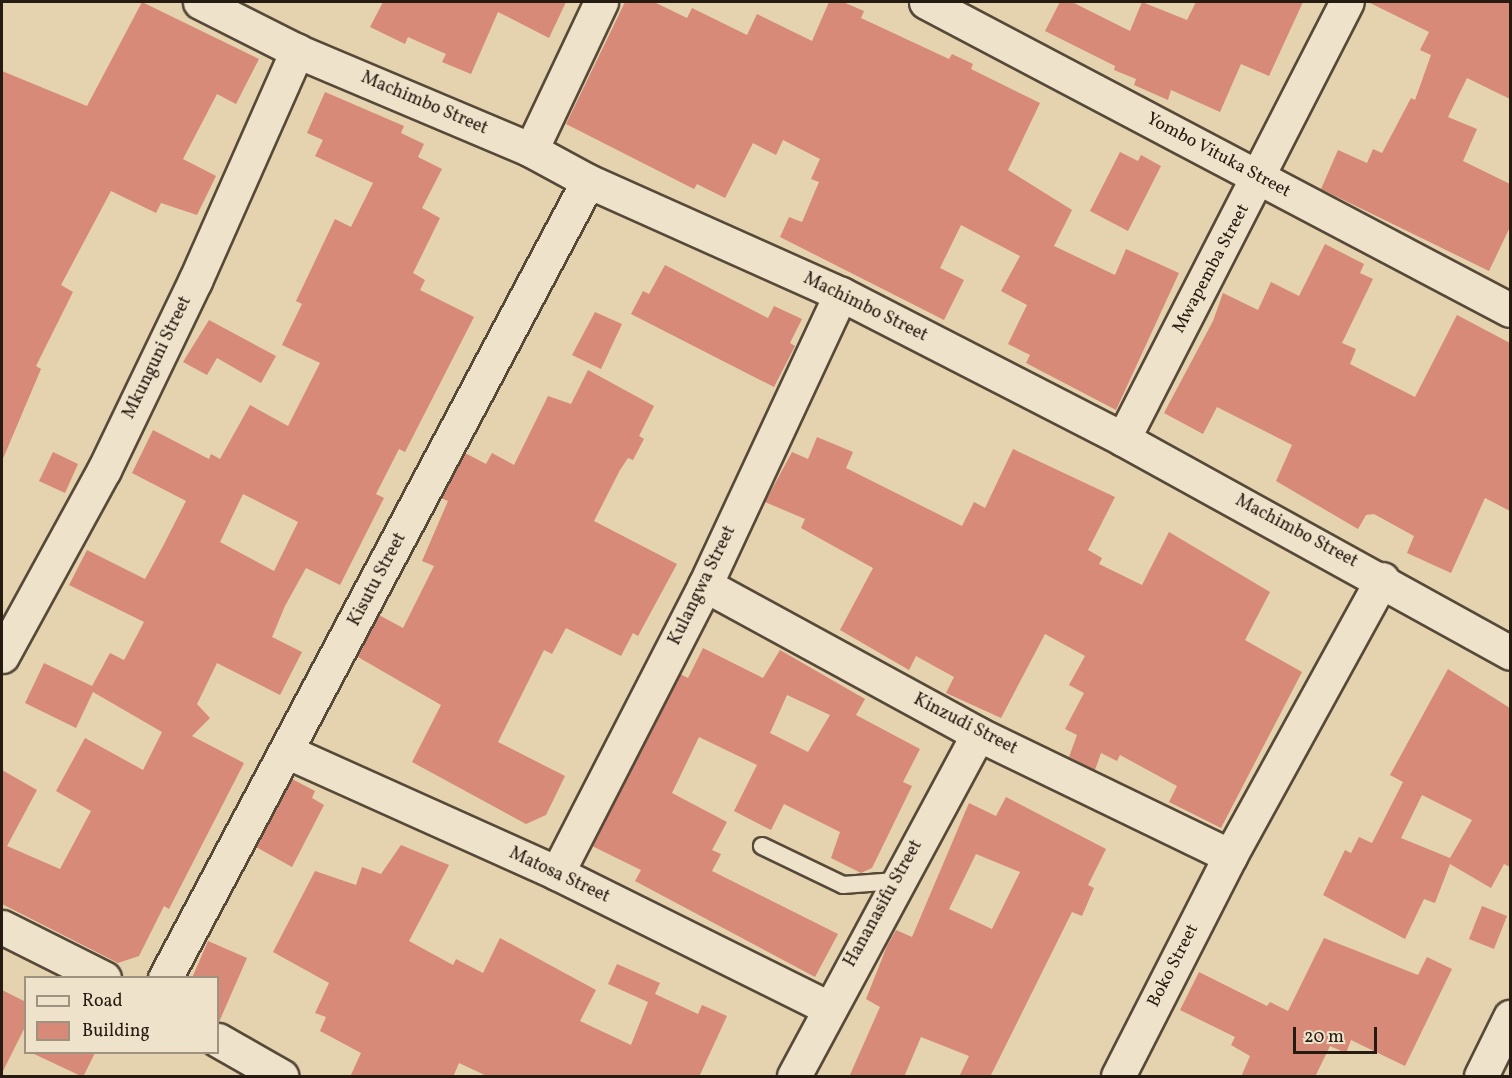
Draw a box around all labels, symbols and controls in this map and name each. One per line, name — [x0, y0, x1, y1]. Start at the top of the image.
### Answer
street label: Machimbo Street — [357, 68, 491, 140]
street label: Yombo Vituka Street — [1142, 109, 1294, 203]
street label: Mwapemba Street — [1169, 201, 1255, 337]
street label: Machimbo Street — [799, 269, 931, 347]
street label: Mkunguni Street — [119, 293, 197, 423]
street label: Machimbo Street — [1231, 491, 1361, 573]
street label: Kulangwa Street — [665, 523, 741, 649]
street label: Kisutu Street — [344, 530, 412, 630]
street label: Kinzudi Street — [909, 690, 1021, 760]
street label: Hananasifu Street — [840, 837, 928, 971]
street label: Matosa Street — [505, 843, 613, 909]
street label: Boko Street — [1144, 921, 1204, 1011]
legend — [24, 976, 219, 1054]
text: Road — [82, 989, 123, 1014]
scale bar — [1296, 1015, 1380, 1053]
text: Building — [82, 1019, 150, 1044]
text: 20 m — [1304, 1025, 1344, 1050]

